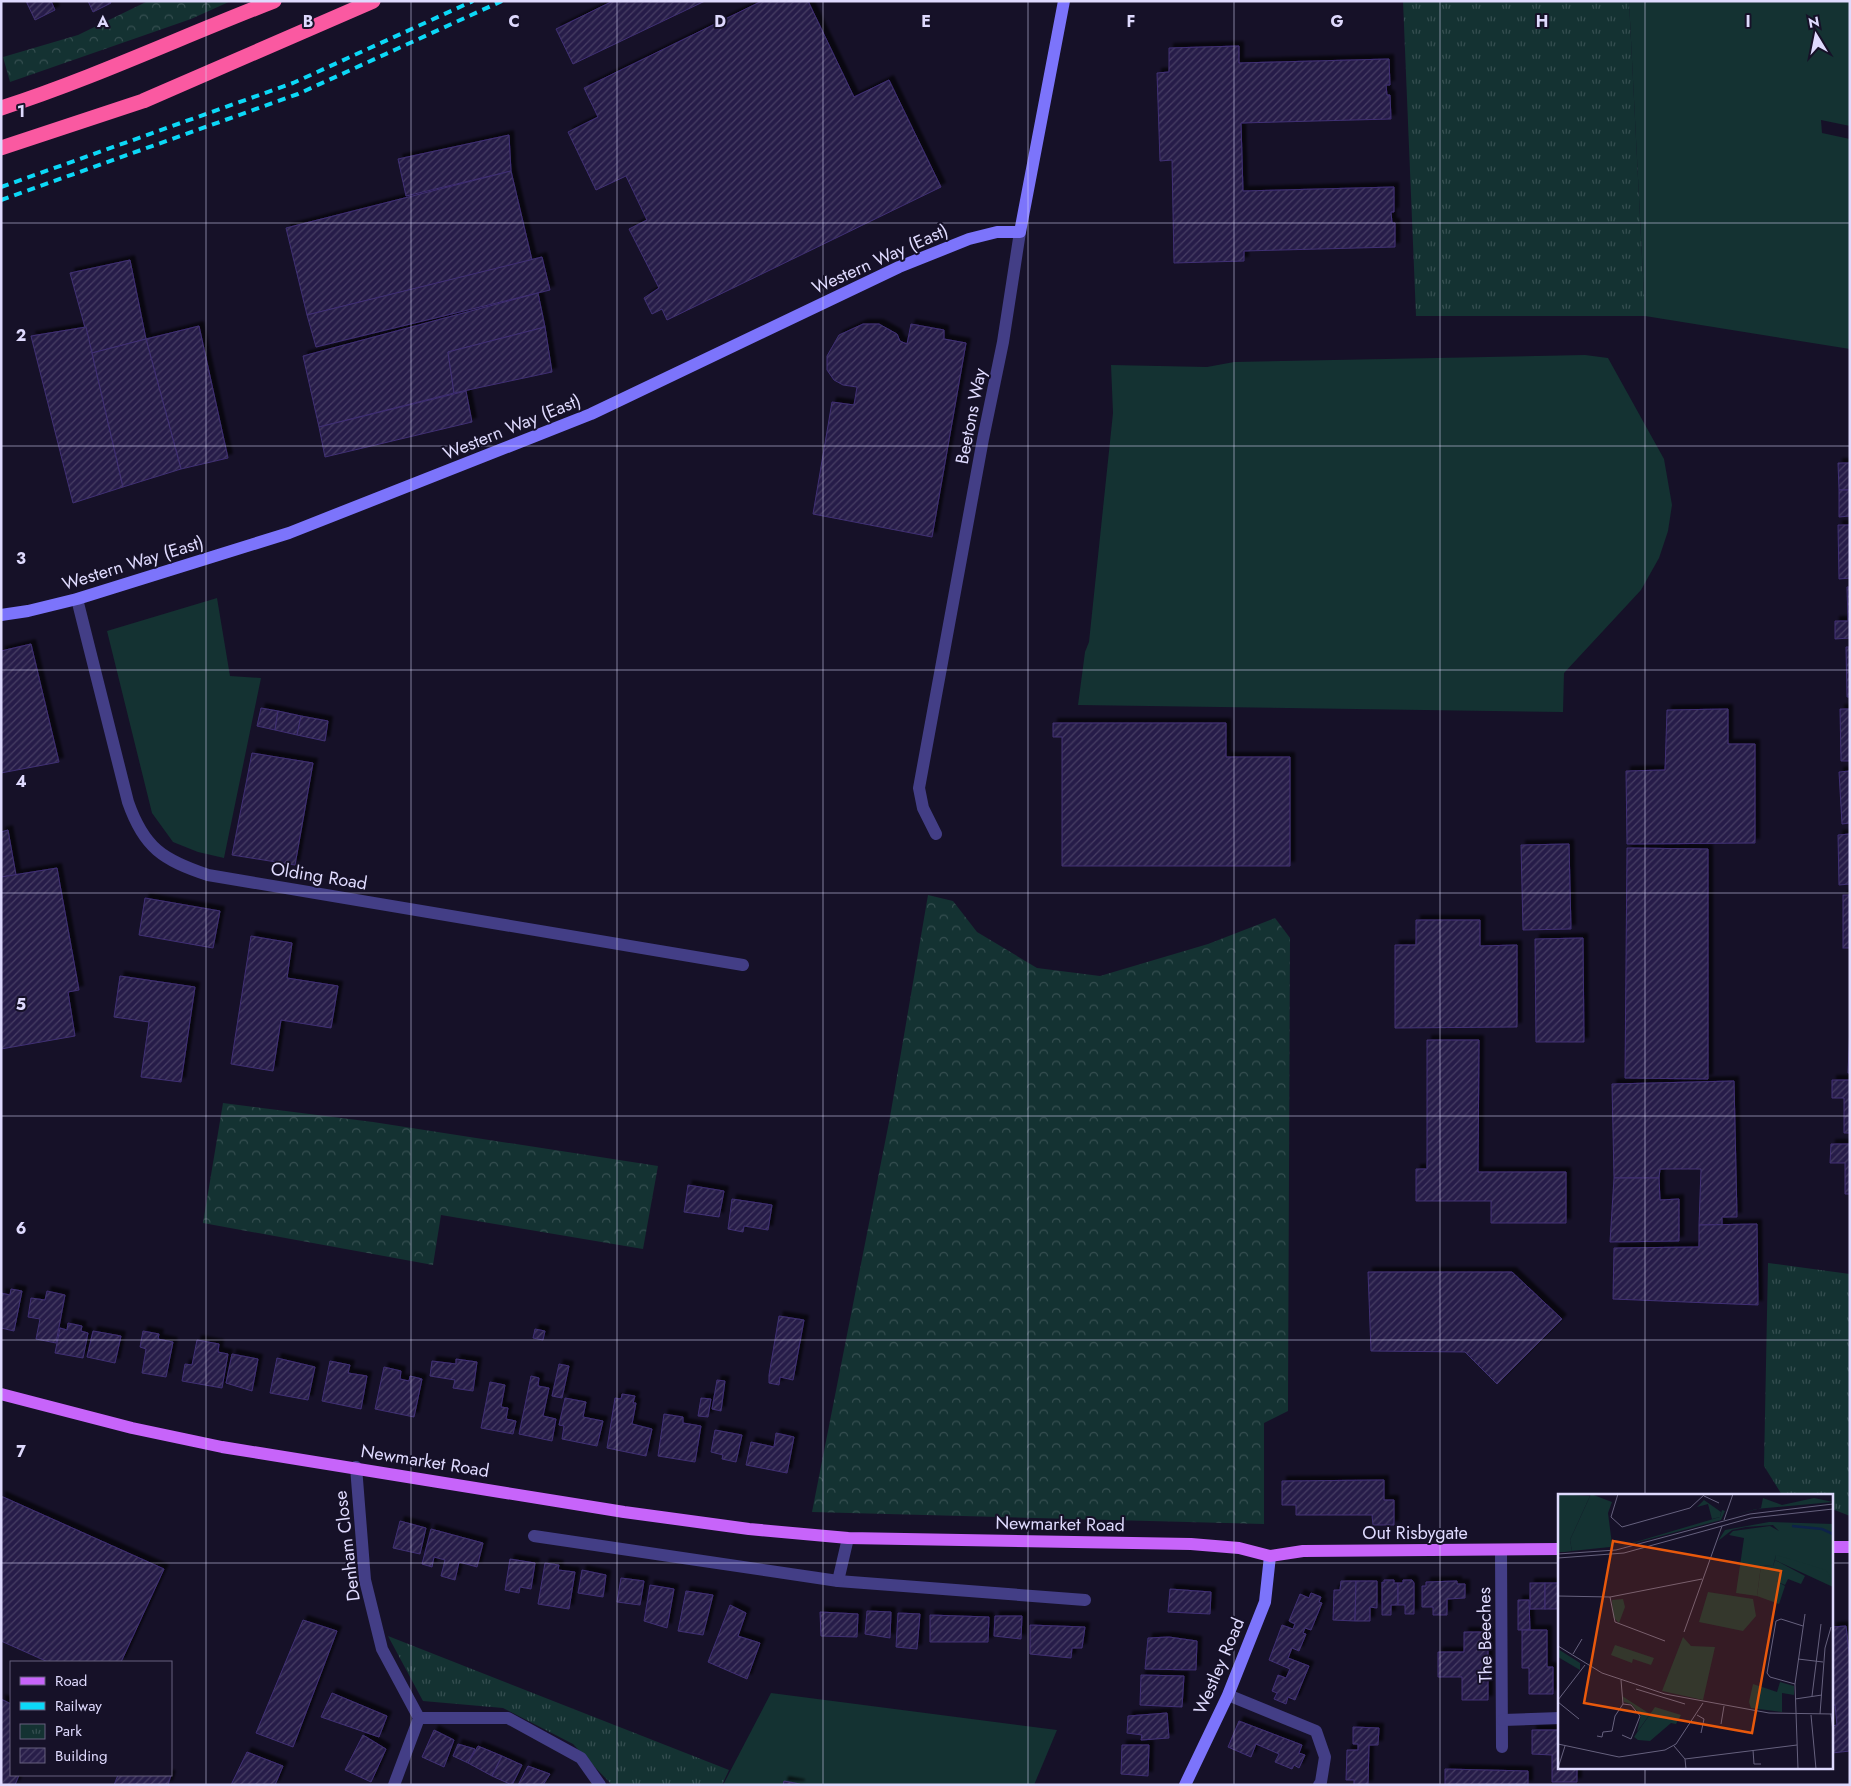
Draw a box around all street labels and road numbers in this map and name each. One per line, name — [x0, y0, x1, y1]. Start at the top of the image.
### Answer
street label: Western Way (East) — [808, 217, 952, 301]
street label: Beetons Way — [949, 366, 993, 466]
street label: Western Way (East) — [439, 387, 585, 467]
street label: Western Way (East) — [59, 529, 207, 597]
street label: Olding Road — [269, 856, 369, 896]
street label: Newmarket Road — [359, 1438, 491, 1484]
street label: Denham Close — [327, 1489, 367, 1603]
street label: Newmarket Road — [995, 1510, 1125, 1538]
street label: Out Risbygate — [1362, 1520, 1468, 1546]
street label: The Beeches — [1471, 1587, 1499, 1683]
street label: Westley Road — [1187, 1614, 1251, 1718]

